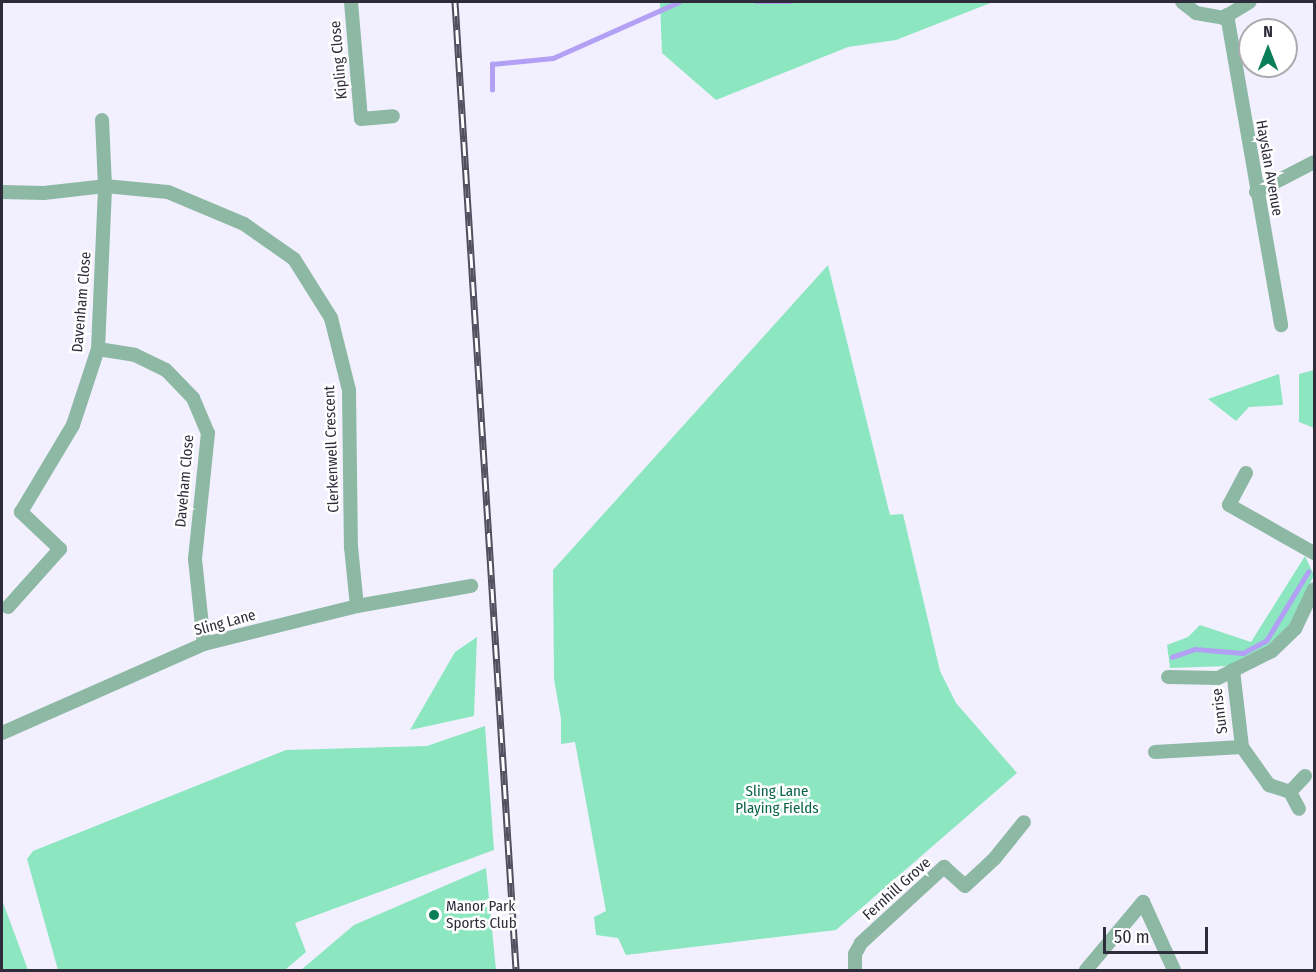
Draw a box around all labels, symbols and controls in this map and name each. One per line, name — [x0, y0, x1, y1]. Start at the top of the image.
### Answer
north arrow — [1238, 18, 1298, 78]
street label: Kipling Close — [327, 20, 351, 100]
text: N — [1263, 22, 1273, 41]
street label: Hayslan Avenue — [1252, 119, 1286, 217]
street label: Davenham Close — [69, 251, 95, 353]
street label: Clerkenwell Crescent — [321, 385, 343, 513]
street label: Daveham Close — [172, 434, 198, 528]
street label: Sling Lane — [192, 606, 258, 640]
street label: Sunrise — [1208, 687, 1232, 735]
park label: Sling Lane Playing Fields — [735, 782, 819, 817]
street label: Fernhill Grove — [859, 854, 935, 924]
place label: Manor Park Sports Club — [446, 897, 517, 932]
marker: Manor Park Sports Club — [427, 908, 441, 922]
scale bar — [1106, 915, 1211, 953]
text: 50 m — [1114, 926, 1150, 948]

